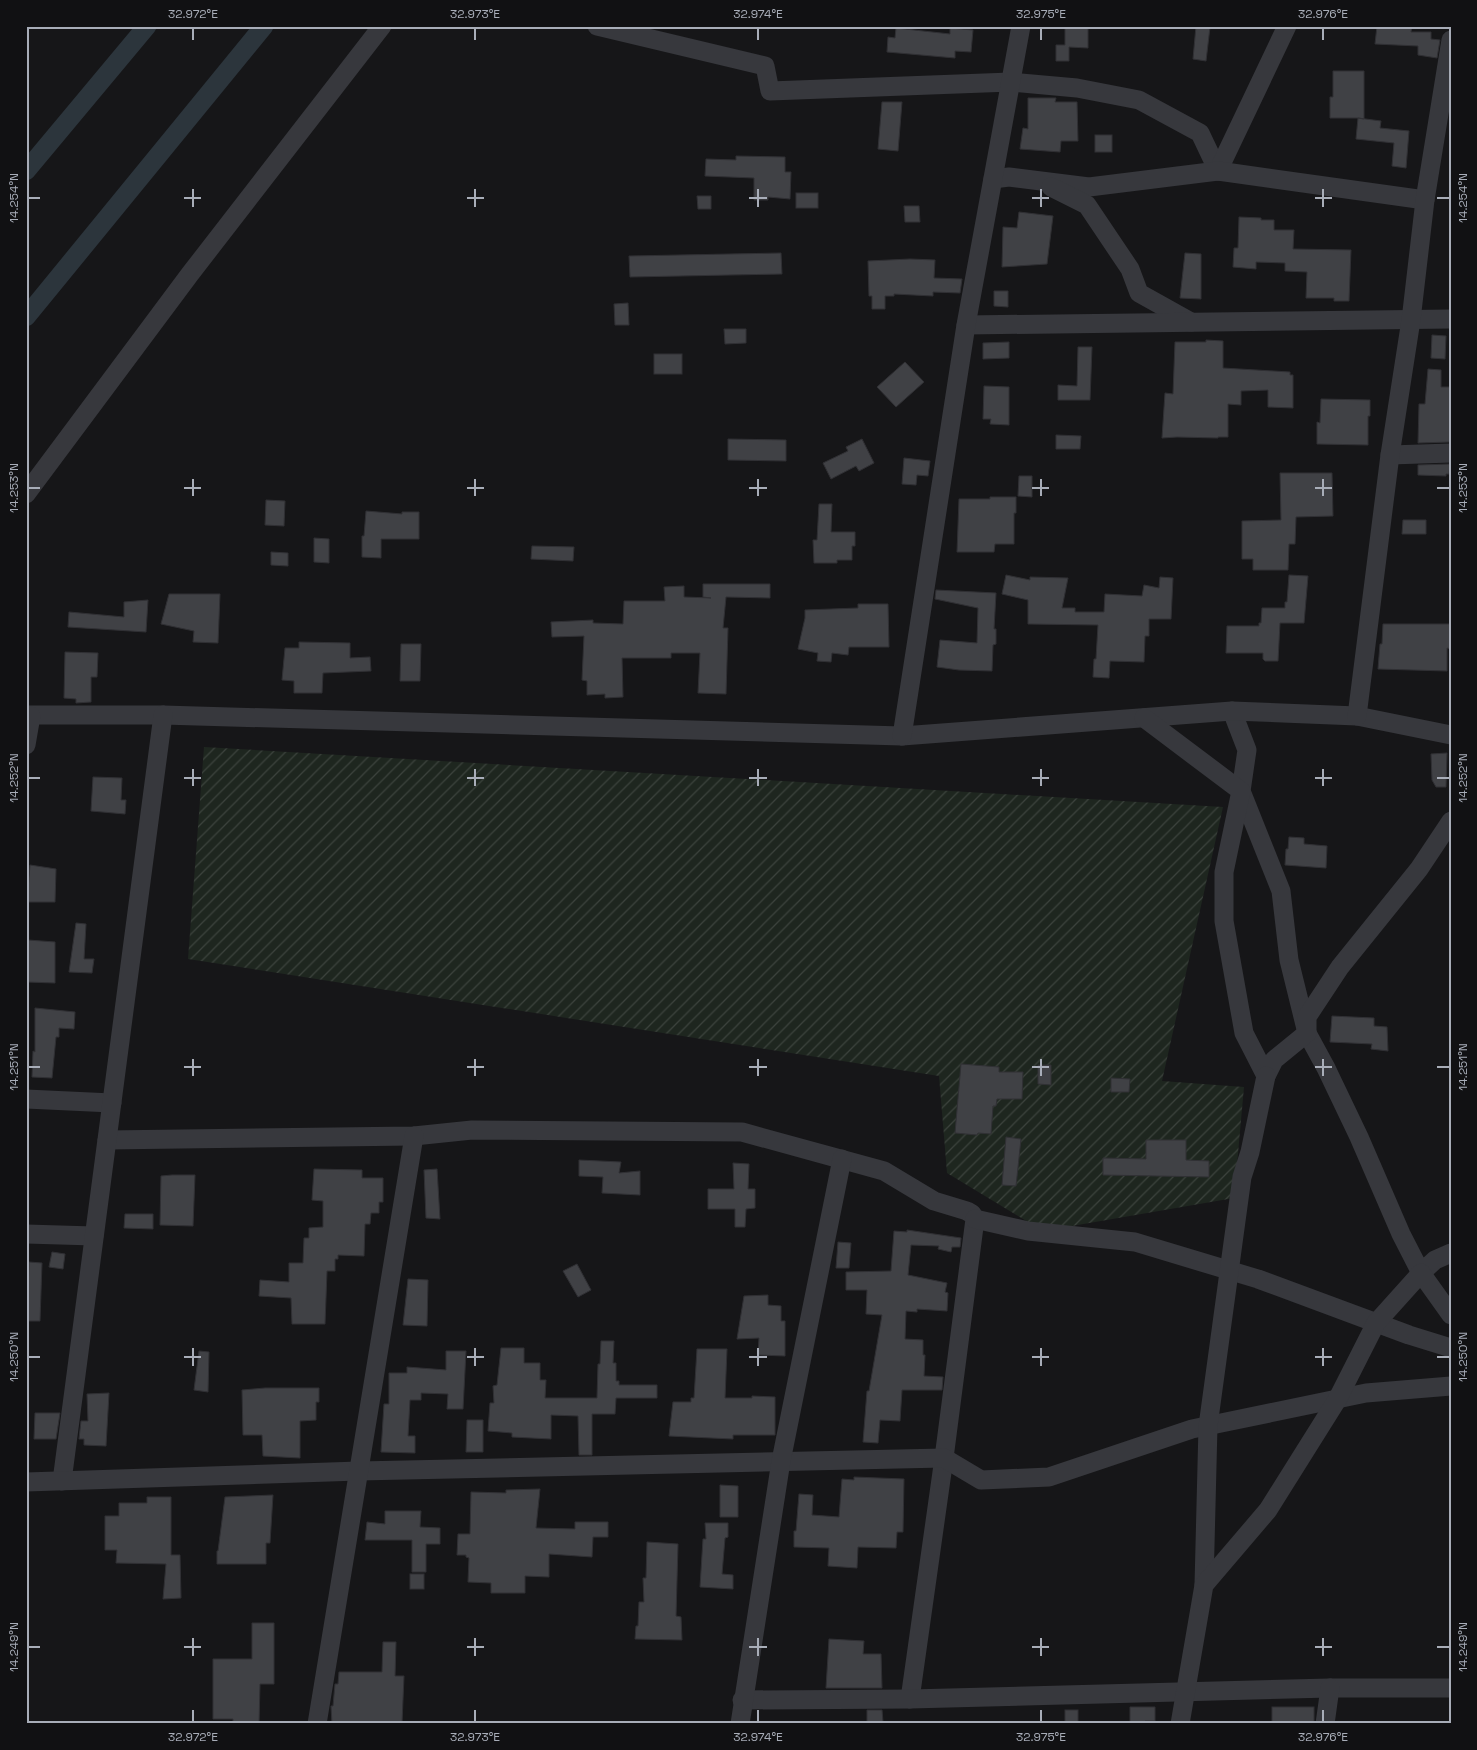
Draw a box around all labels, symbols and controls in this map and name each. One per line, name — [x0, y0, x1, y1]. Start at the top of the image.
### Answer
text: 32.972°E — [168, 6, 218, 22]
text: 32.973°E — [450, 6, 500, 22]
text: 32.974°E — [733, 6, 783, 22]
text: 32.975°E — [1016, 6, 1066, 22]
text: 32.976°E — [1298, 6, 1348, 22]
text: 14.254°N — [6, 173, 22, 223]
text: 14.254°N — [1455, 173, 1471, 223]
text: 14.253°N — [6, 463, 22, 513]
text: 14.253°N — [1455, 463, 1471, 513]
text: 14.252°N — [6, 753, 22, 803]
text: 14.252°N — [1455, 753, 1471, 803]
text: 14.251°N — [6, 1043, 22, 1091]
text: 14.251°N — [1455, 1043, 1471, 1091]
text: 14.250°N — [6, 1332, 22, 1382]
text: 14.250°N — [1455, 1332, 1471, 1382]
text: 14.249°N — [6, 1622, 22, 1672]
text: 14.249°N — [1455, 1622, 1471, 1672]
text: 32.972°E — [168, 1729, 218, 1745]
text: 32.973°E — [450, 1729, 500, 1745]
text: 32.974°E — [733, 1729, 783, 1745]
text: 32.975°E — [1016, 1729, 1066, 1745]
text: 32.976°E — [1298, 1729, 1348, 1745]

